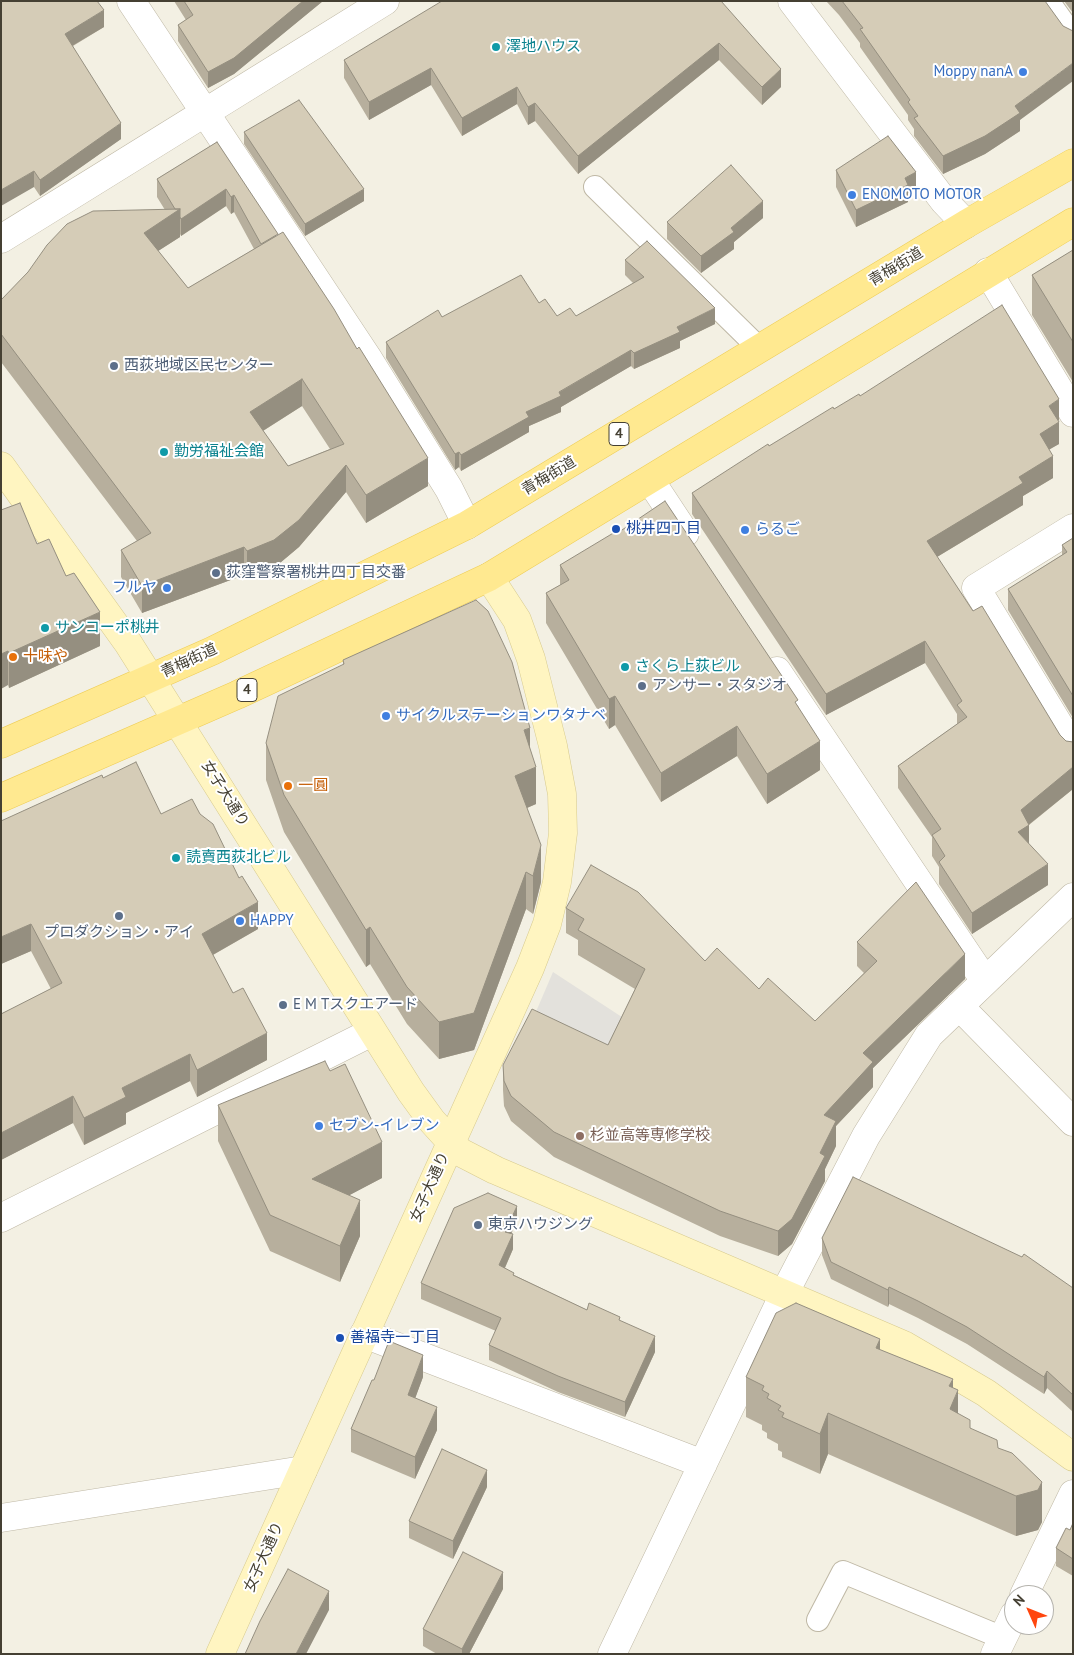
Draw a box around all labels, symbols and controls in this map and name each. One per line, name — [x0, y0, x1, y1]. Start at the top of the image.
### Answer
place label: 澤地ハウス — [506, 38, 581, 56]
marker: 澤地ハウス — [490, 41, 502, 53]
place label: Moppy nanA — [933, 63, 1013, 81]
marker: Moppy nanA — [1017, 66, 1029, 78]
place label: ENOMOTO MOTOR — [862, 186, 982, 204]
marker: ENOMOTO MOTOR — [846, 189, 858, 201]
street label: 青梅街道 — [866, 244, 926, 290]
place label: 西荻地域区民センター — [124, 357, 274, 375]
marker: 西荻地域区民センター — [108, 360, 120, 372]
road number: 4 — [609, 422, 629, 446]
place label: 勤労福祉会館 — [174, 443, 264, 461]
marker: 勤労福祉会館 — [158, 446, 170, 458]
street label: 青梅街道 — [519, 453, 579, 499]
place label: 桃井四丁目 — [626, 520, 701, 538]
place label: らるご — [755, 521, 800, 539]
marker: 桃井四丁目 — [610, 523, 622, 535]
marker: らるご — [739, 524, 751, 536]
place label: 荻窪警察署桃井四丁目交番 — [226, 564, 406, 582]
marker: 荻窪警察署桃井四丁目交番 — [210, 567, 222, 579]
place label: フルヤ — [112, 579, 157, 597]
marker: フルヤ — [161, 582, 173, 594]
place label: サンコーポ桃井 — [55, 619, 160, 637]
marker: サンコーポ桃井 — [39, 622, 51, 634]
street label: 青梅街道 — [158, 640, 220, 682]
place label: 十味や — [23, 648, 68, 666]
marker: 十味や — [7, 651, 19, 663]
place label: さくら上荻ビル — [635, 658, 740, 676]
marker: さくら上荻ビル — [619, 661, 631, 673]
place label: アンサー・スタジオ — [652, 677, 787, 695]
road number: 4 — [237, 678, 257, 702]
marker: アンサー・スタジオ — [636, 680, 648, 692]
place label: サイクルステーションワタナベ — [396, 707, 606, 725]
marker: サイクルステーションワタナベ — [380, 710, 392, 722]
street label: 女子大通り — [197, 757, 253, 831]
place label: 一圓 — [298, 777, 328, 795]
marker: 一圓 — [282, 780, 294, 792]
place label: 読賣西荻北ビル — [186, 849, 291, 867]
marker: 読賣西荻北ビル — [170, 852, 182, 864]
marker: プロダクション・アイ — [113, 910, 125, 922]
place label: HAPPY — [250, 912, 294, 930]
marker: HAPPY — [234, 915, 246, 927]
place label: プロダクション・アイ — [44, 924, 194, 942]
place label: E M Tスクエアード — [293, 996, 418, 1014]
marker: E M Tスクエアード — [277, 999, 289, 1011]
place label: セブン-イレブン — [329, 1117, 439, 1135]
marker: セブン-イレブン — [313, 1120, 325, 1132]
place label: 杉並高等専修学校 — [590, 1127, 710, 1145]
marker: 杉並高等専修学校 — [574, 1130, 586, 1142]
street label: 女子大通り — [407, 1149, 453, 1225]
place label: 東京ハウジング — [488, 1216, 593, 1234]
marker: 東京ハウジング — [472, 1219, 484, 1231]
place label: 善福寺一丁目 — [350, 1329, 440, 1347]
marker: 善福寺一丁目 — [334, 1332, 346, 1344]
street label: 女子大通り — [241, 1519, 287, 1595]
north arrow — [1004, 1585, 1054, 1635]
text: N — [1009, 1591, 1029, 1610]

